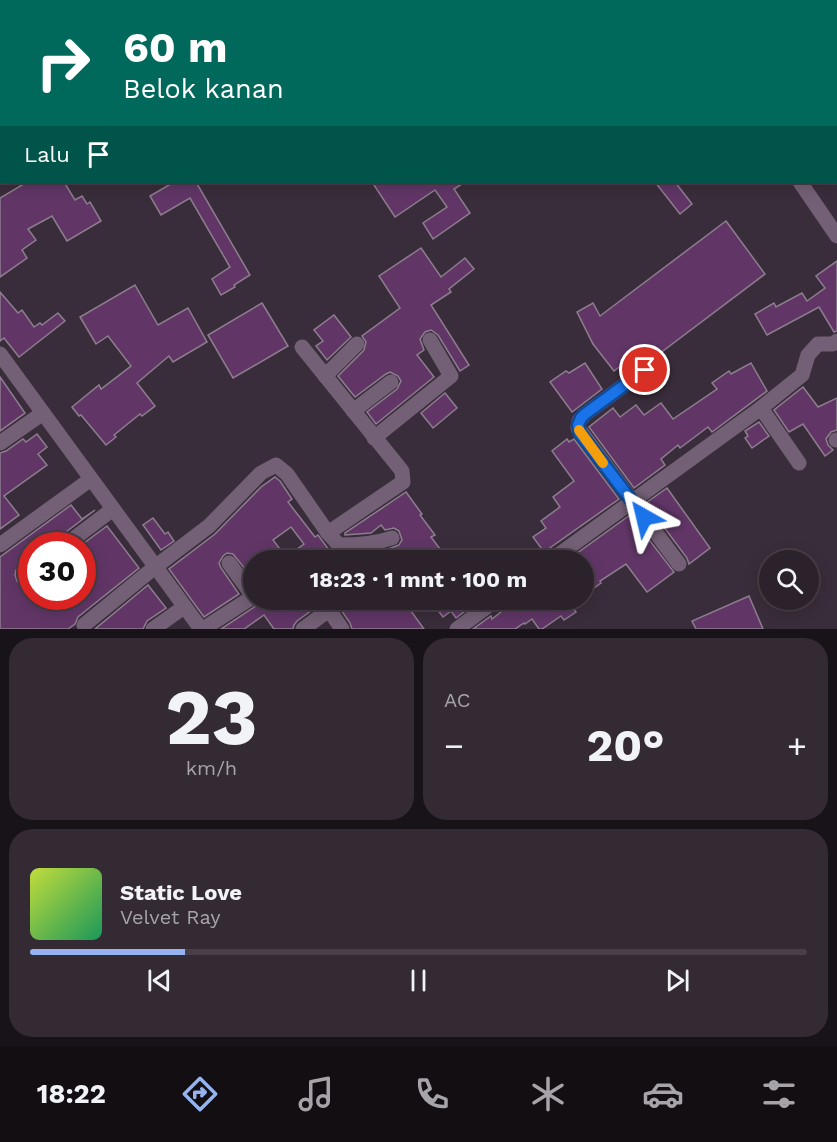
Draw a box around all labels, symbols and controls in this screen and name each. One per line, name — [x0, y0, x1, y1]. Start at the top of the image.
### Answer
text: 60 m — [123, 23, 227, 72]
icon: right — [24, 24, 102, 102]
text: Belok kanan — [123, 73, 284, 105]
icon: arrive — [82, 138, 115, 171]
text: Lalu — [24, 142, 70, 167]
pin — [619, 344, 670, 395]
icon: arrive — [628, 353, 661, 386]
position arrow — [612, 485, 676, 549]
speed limit sign: 30 — [18, 532, 96, 610]
map controls — [759, 550, 819, 610]
button: search — [759, 550, 819, 610]
text: 18:23 · 1 mnt · 100 m — [310, 567, 527, 592]
text: 23 — [165, 671, 258, 763]
text: AC — [444, 688, 470, 712]
text: 20° — [586, 719, 665, 772]
text: − — [444, 726, 464, 765]
text: + — [787, 726, 807, 765]
text: km/h — [186, 756, 237, 780]
text: Static Love — [120, 880, 242, 905]
text: Velvet Ray — [120, 905, 221, 929]
icon: previous — [143, 964, 176, 997]
icon: pause — [402, 964, 435, 997]
icon: next — [661, 964, 694, 997]
icon: directions — [179, 1073, 221, 1115]
icon: music — [295, 1073, 337, 1115]
icon: phone — [411, 1073, 453, 1115]
icon: climate — [527, 1073, 569, 1115]
icon: car — [642, 1073, 684, 1115]
icon: filters — [758, 1073, 800, 1115]
text: 18:22 — [37, 1078, 106, 1110]

